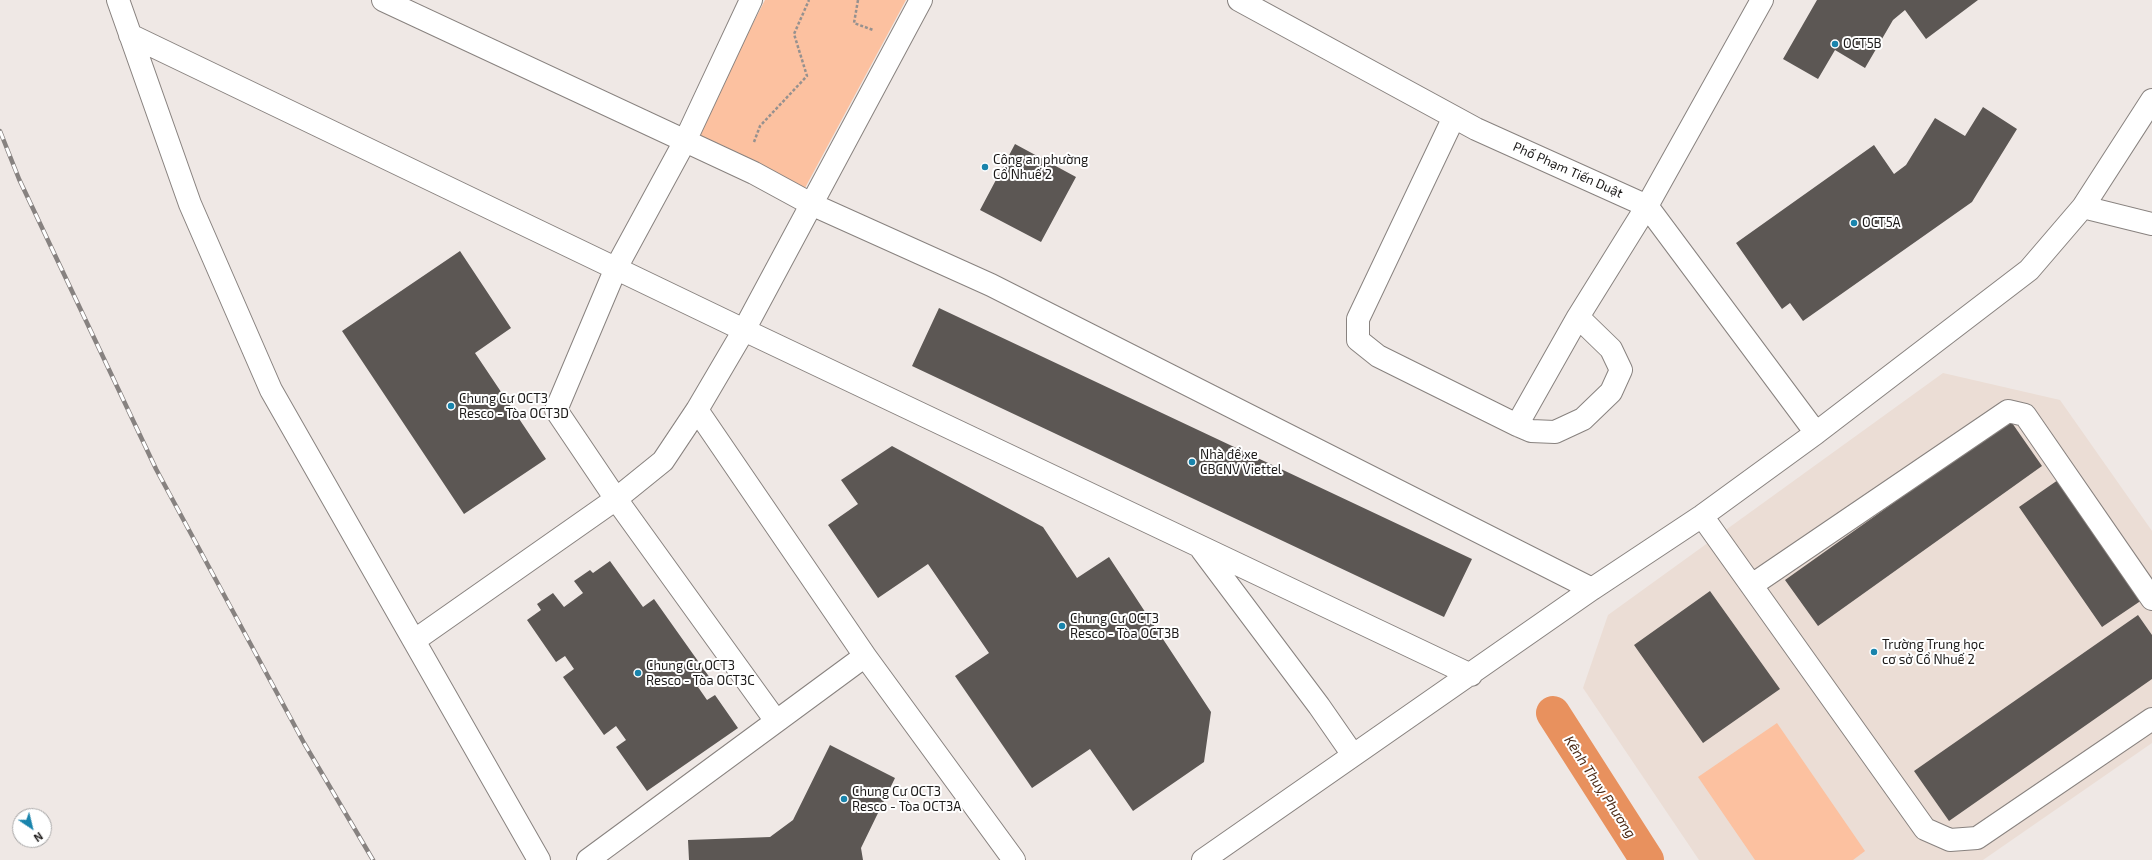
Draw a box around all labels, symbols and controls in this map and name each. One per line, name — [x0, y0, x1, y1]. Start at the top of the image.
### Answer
place label: OCT5B — [1843, 36, 1882, 52]
marker: OCT5B — [1830, 39, 1840, 49]
street label: Phố Phạm Tiến Duật — [1511, 139, 1625, 201]
place label: Công an phường Cổ Nhuế 2 — [993, 152, 1088, 183]
marker: Công an phường Cổ Nhuế 2 — [980, 162, 990, 172]
place label: OCT5A — [1862, 215, 1901, 231]
marker: OCT5A — [1849, 218, 1859, 228]
place label: Chung Cư OCT3 Resco - Tòa OCT3D — [459, 391, 569, 422]
marker: Chung Cư OCT3 Resco - Tòa OCT3D — [446, 401, 456, 411]
place label: Nhà để xe CBCNV Viettel — [1200, 447, 1282, 478]
marker: Nhà để xe CBCNV Viettel — [1187, 457, 1197, 467]
place label: Chung Cư OCT3 Resco - Tòa OCT3B — [1070, 611, 1179, 642]
marker: Chung Cư OCT3 Resco - Tòa OCT3B — [1057, 621, 1067, 631]
place label: Trường Trung học cơ sở Cổ Nhuế 2 — [1882, 637, 1985, 668]
marker: Trường Trung học cơ sở Cổ Nhuế 2 — [1869, 647, 1879, 657]
place label: Chung Cư OCT3 Resco - Tòa OCT3C — [646, 658, 755, 689]
marker: Chung Cư OCT3 Resco - Tòa OCT3C — [633, 668, 643, 678]
water label: Kênh Thuỵ Phương — [1561, 733, 1639, 841]
place label: Chung Cư OCT3 Resco - Tòa OCT3A — [852, 784, 961, 815]
marker: Chung Cư OCT3 Resco - Tòa OCT3A — [839, 794, 849, 804]
north arrow — [12, 808, 52, 848]
text: N — [32, 830, 46, 845]

